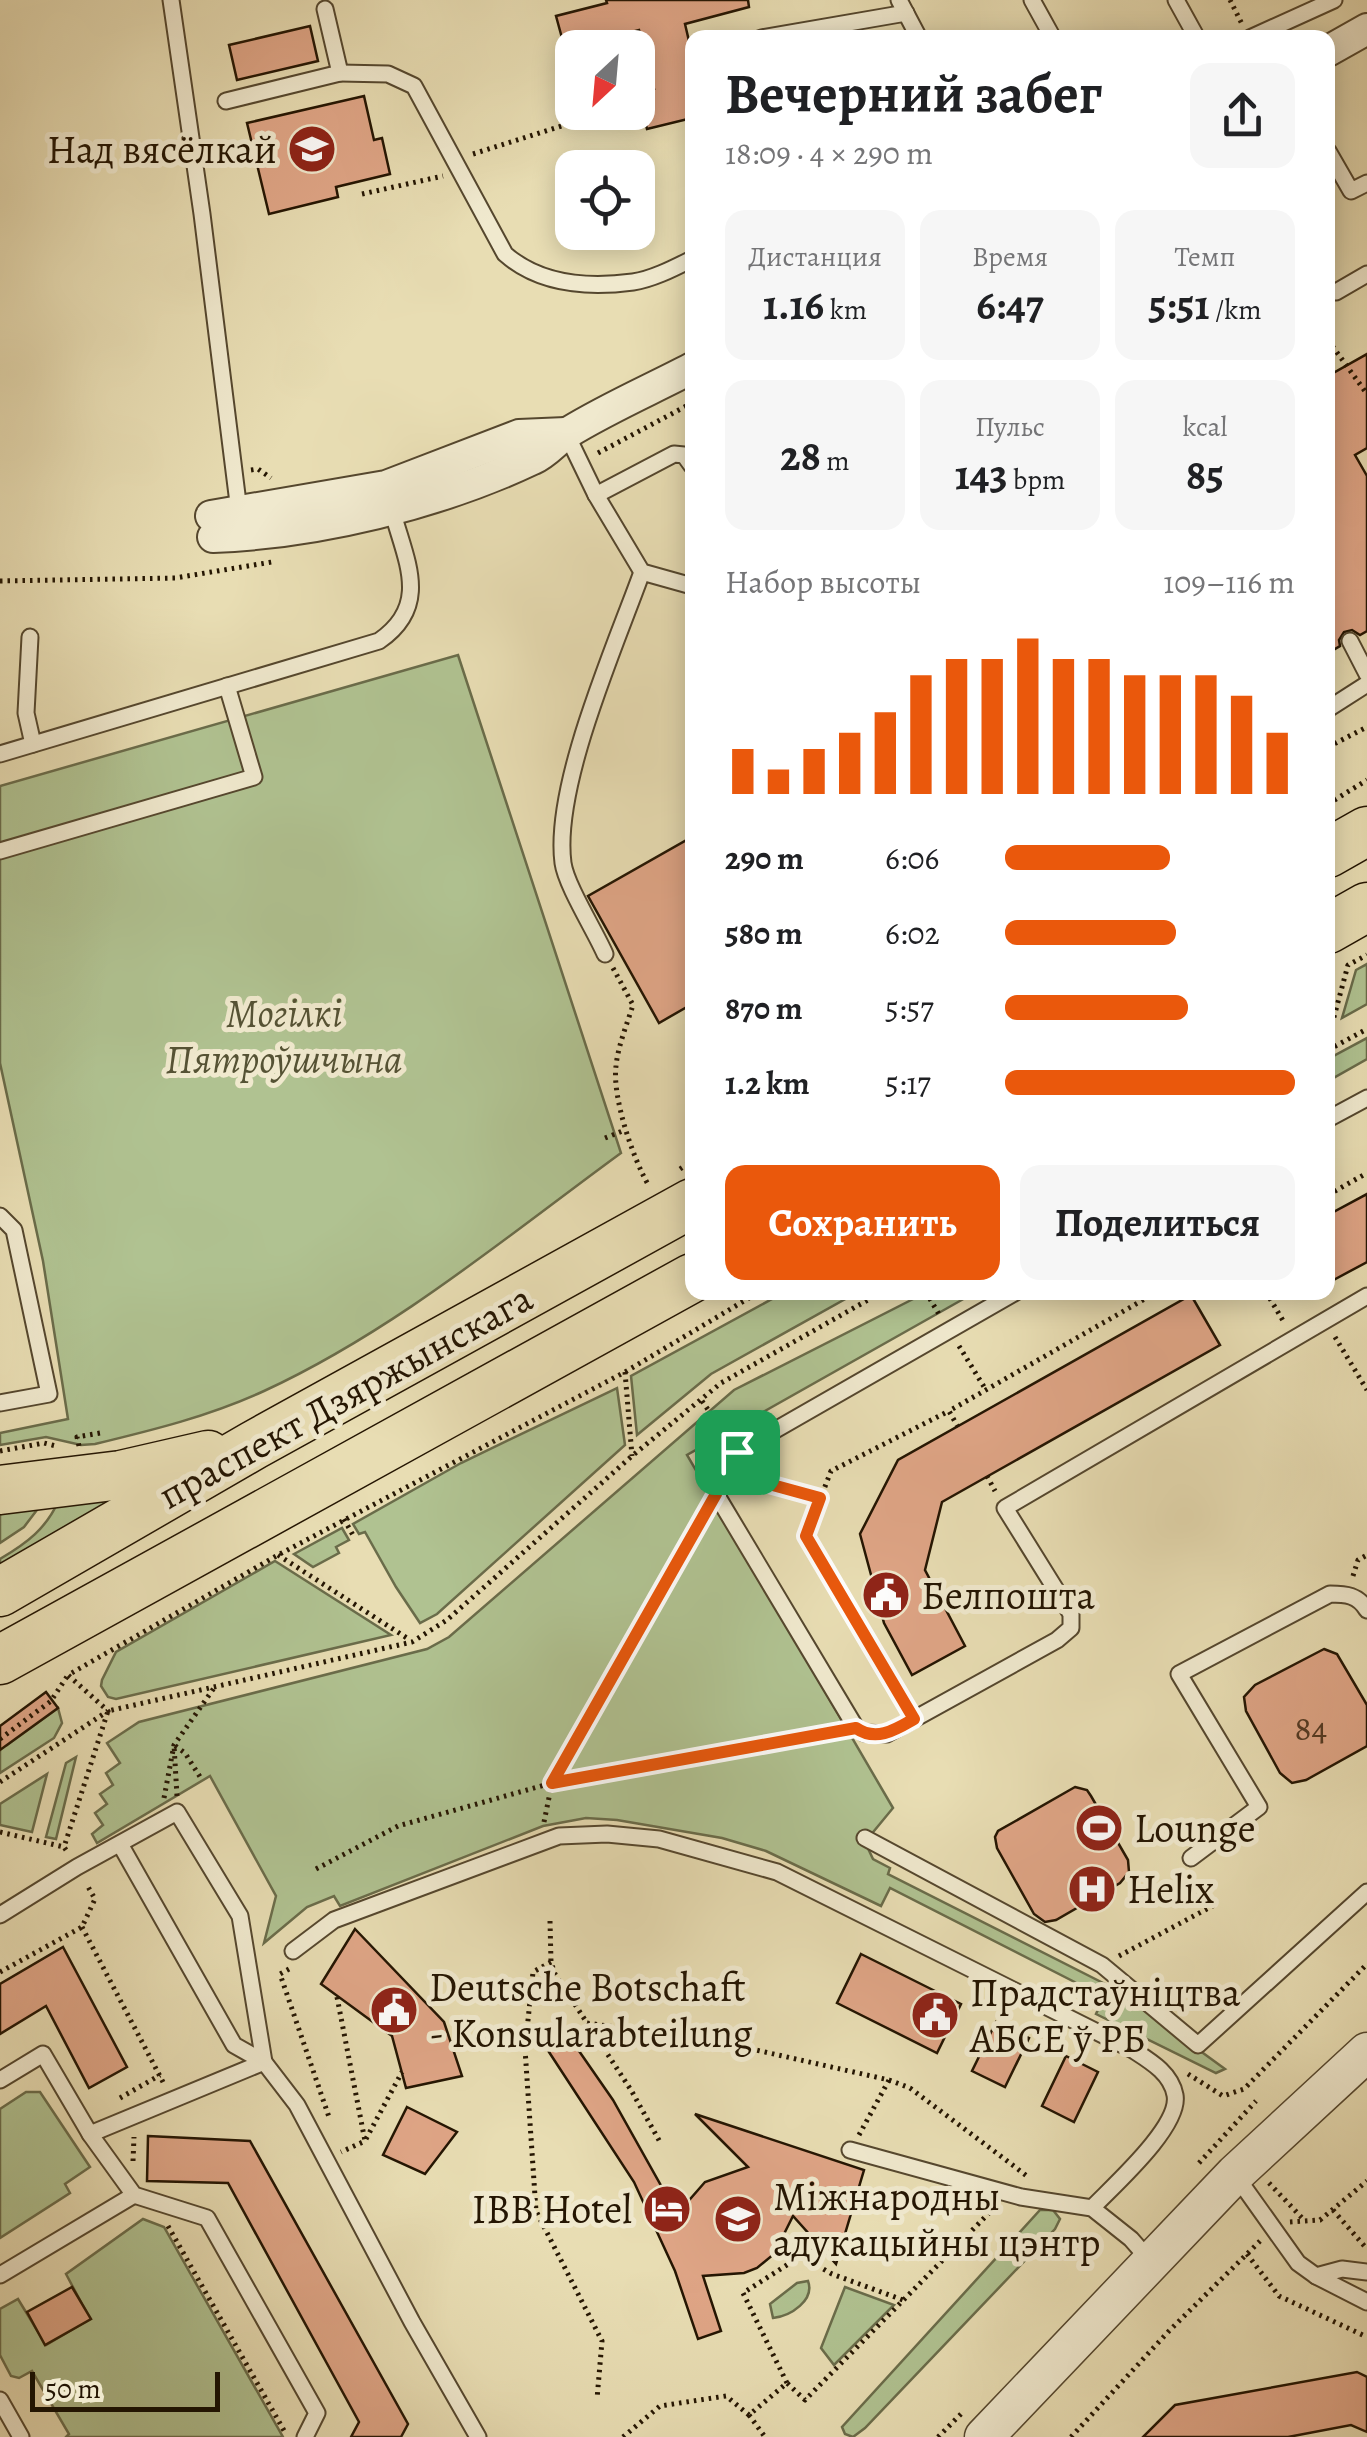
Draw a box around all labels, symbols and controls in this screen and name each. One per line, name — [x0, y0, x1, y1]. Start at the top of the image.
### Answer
north arrow — [555, 30, 655, 130]
map controls — [555, 30, 655, 250]
text: Вечерний забег — [725, 56, 1103, 131]
button: share — [1190, 63, 1295, 168]
place label: Над вясёлкай — [47, 122, 277, 177]
school or university icon: Над вясёлкай — [286, 123, 338, 175]
text: 18:09 · 4 × 290 m — [725, 131, 933, 175]
button: locate — [555, 150, 655, 250]
text: Дистанция — [748, 238, 882, 276]
text: Время — [972, 238, 1048, 276]
text: Темп — [1174, 238, 1236, 276]
text: 1.16 — [763, 276, 824, 333]
text: 6:47 — [976, 276, 1044, 333]
text: 5:51 — [1149, 276, 1209, 333]
text: km — [824, 291, 867, 329]
text: /km — [1209, 291, 1261, 329]
text: Пульс — [975, 408, 1045, 446]
text: kcal — [1183, 408, 1227, 446]
text: 28 — [780, 427, 821, 484]
text: m — [821, 442, 850, 480]
text: 143 — [955, 446, 1007, 503]
text: 85 — [1186, 446, 1224, 503]
text: bpm — [1007, 461, 1065, 499]
text: Набор высоты — [725, 560, 921, 604]
text: 109–116 m — [1163, 560, 1295, 604]
text: 290 m — [725, 836, 804, 880]
text: 6:06 — [885, 836, 939, 880]
text: 580 m — [725, 911, 803, 955]
text: 6:02 — [885, 911, 940, 955]
park label: Могілкі Пятроўшчына — [165, 986, 403, 1087]
text: 870 m — [725, 986, 803, 1030]
text: 5:57 — [885, 986, 934, 1030]
text: 1.2 km — [725, 1061, 810, 1105]
text: 5:17 — [885, 1061, 931, 1105]
button: Сохранить — [725, 1165, 1000, 1280]
button: Поделиться — [1020, 1165, 1295, 1280]
street label: праспект Дзяржынскага — [148, 1270, 543, 1522]
pin — [695, 1410, 780, 1495]
icon: arrive — [710, 1425, 765, 1480]
place label: Белпошта — [921, 1568, 1095, 1623]
public building icon: Белпошта — [860, 1569, 912, 1621]
house number: 84 — [1295, 1704, 1327, 1752]
place label: Lounge — [1134, 1801, 1256, 1856]
sports icon: Lounge — [1073, 1802, 1125, 1854]
place label: Helix — [1127, 1862, 1214, 1917]
hospital icon: Helix — [1066, 1863, 1118, 1915]
place label: Deutsche Botschaft - Konsularabteilung — [429, 1960, 753, 2061]
place label: Прадстаўніцтва АБСЕ ў РБ — [969, 1965, 1241, 2066]
public building icon: Deutsche Botschaft - Konsularabteilung — [368, 1984, 420, 2036]
public building icon: Прадстаўніцтва АБСЕ ў РБ — [909, 1989, 961, 2041]
place label: Міжнародны адукацыйны цэнтр — [773, 2169, 1100, 2270]
place label: IBB Hotel — [472, 2182, 632, 2237]
hotel icon: IBB Hotel — [641, 2183, 693, 2235]
school or university icon: Міжнародны адукацыйны цэнтр — [712, 2193, 764, 2245]
scale bar — [30, 2367, 220, 2412]
text: 50 m — [45, 2370, 101, 2408]

